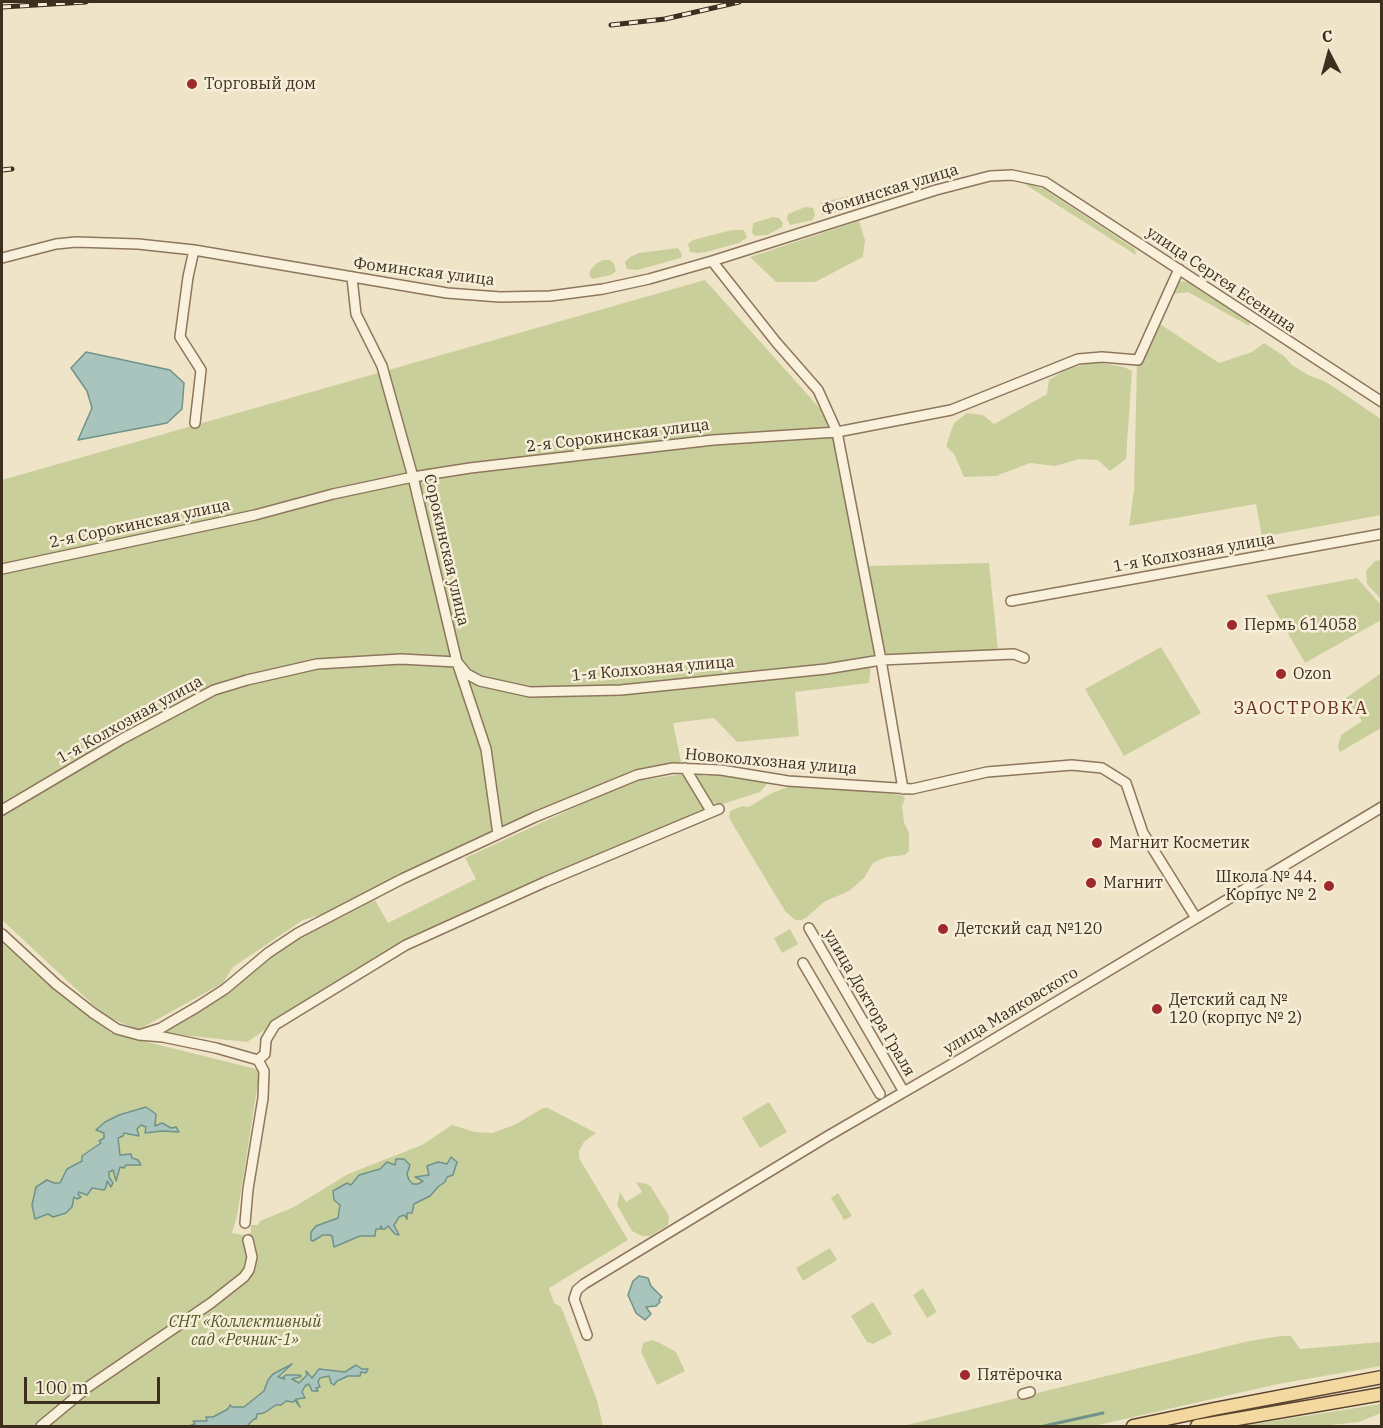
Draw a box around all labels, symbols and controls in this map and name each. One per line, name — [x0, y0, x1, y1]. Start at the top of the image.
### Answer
north arrow — [1299, 24, 1359, 84]
text: С — [1321, 26, 1333, 47]
place label: Торговый дом — [204, 74, 316, 94]
marker: Торговый дом — [185, 77, 199, 91]
street label: Фоминская улица — [819, 160, 961, 220]
street label: улица Сергея Есенина — [1143, 223, 1299, 337]
street label: Фоминская улица — [352, 254, 496, 290]
street label: 2-я Сорокинская улица — [525, 415, 711, 457]
street label: Сорокинская улица — [419, 472, 473, 628]
street label: 2-я Сорокинская улица — [48, 495, 232, 553]
street label: 1-я Колхозная улица — [1112, 529, 1276, 577]
place label: Пермь 614058 — [1244, 615, 1357, 635]
marker: Пермь 614058 — [1225, 618, 1239, 632]
street label: 1-я Колхозная улица — [571, 652, 735, 686]
place label: Ozon — [1293, 664, 1332, 684]
marker: Ozon — [1274, 667, 1288, 681]
street label: 1-я Колхозная улица — [54, 672, 206, 768]
district label: ЗАОСТРОВКА — [1233, 698, 1369, 720]
street label: Новоколхозная улица — [684, 745, 858, 779]
place label: Магнит Косметик — [1109, 833, 1250, 853]
marker: Магнит Косметик — [1090, 836, 1104, 850]
place label: Школа № 44. Корпус № 2 — [1216, 867, 1317, 905]
place label: Магнит — [1103, 873, 1163, 893]
marker: Магнит — [1084, 876, 1098, 890]
marker: Школа № 44. Корпус № 2 — [1322, 879, 1336, 893]
place label: Детский сад №120 — [955, 919, 1102, 939]
marker: Детский сад №120 — [936, 922, 950, 936]
street label: улица Доктора Граля — [819, 926, 919, 1080]
street label: улица Маяковского — [940, 963, 1082, 1059]
place label: Детский сад № 120 (корпус № 2) — [1169, 990, 1302, 1028]
marker: Детский сад № 120 (корпус № 2) — [1150, 1002, 1164, 1016]
park label: СНТ «Коллективный сад «Речник-1» — [169, 1312, 321, 1350]
scale bar — [27, 1365, 164, 1403]
place label: Пятёрочка — [977, 1365, 1063, 1385]
marker: Пятёрочка — [958, 1368, 972, 1382]
text: 100 m — [35, 1376, 89, 1399]

